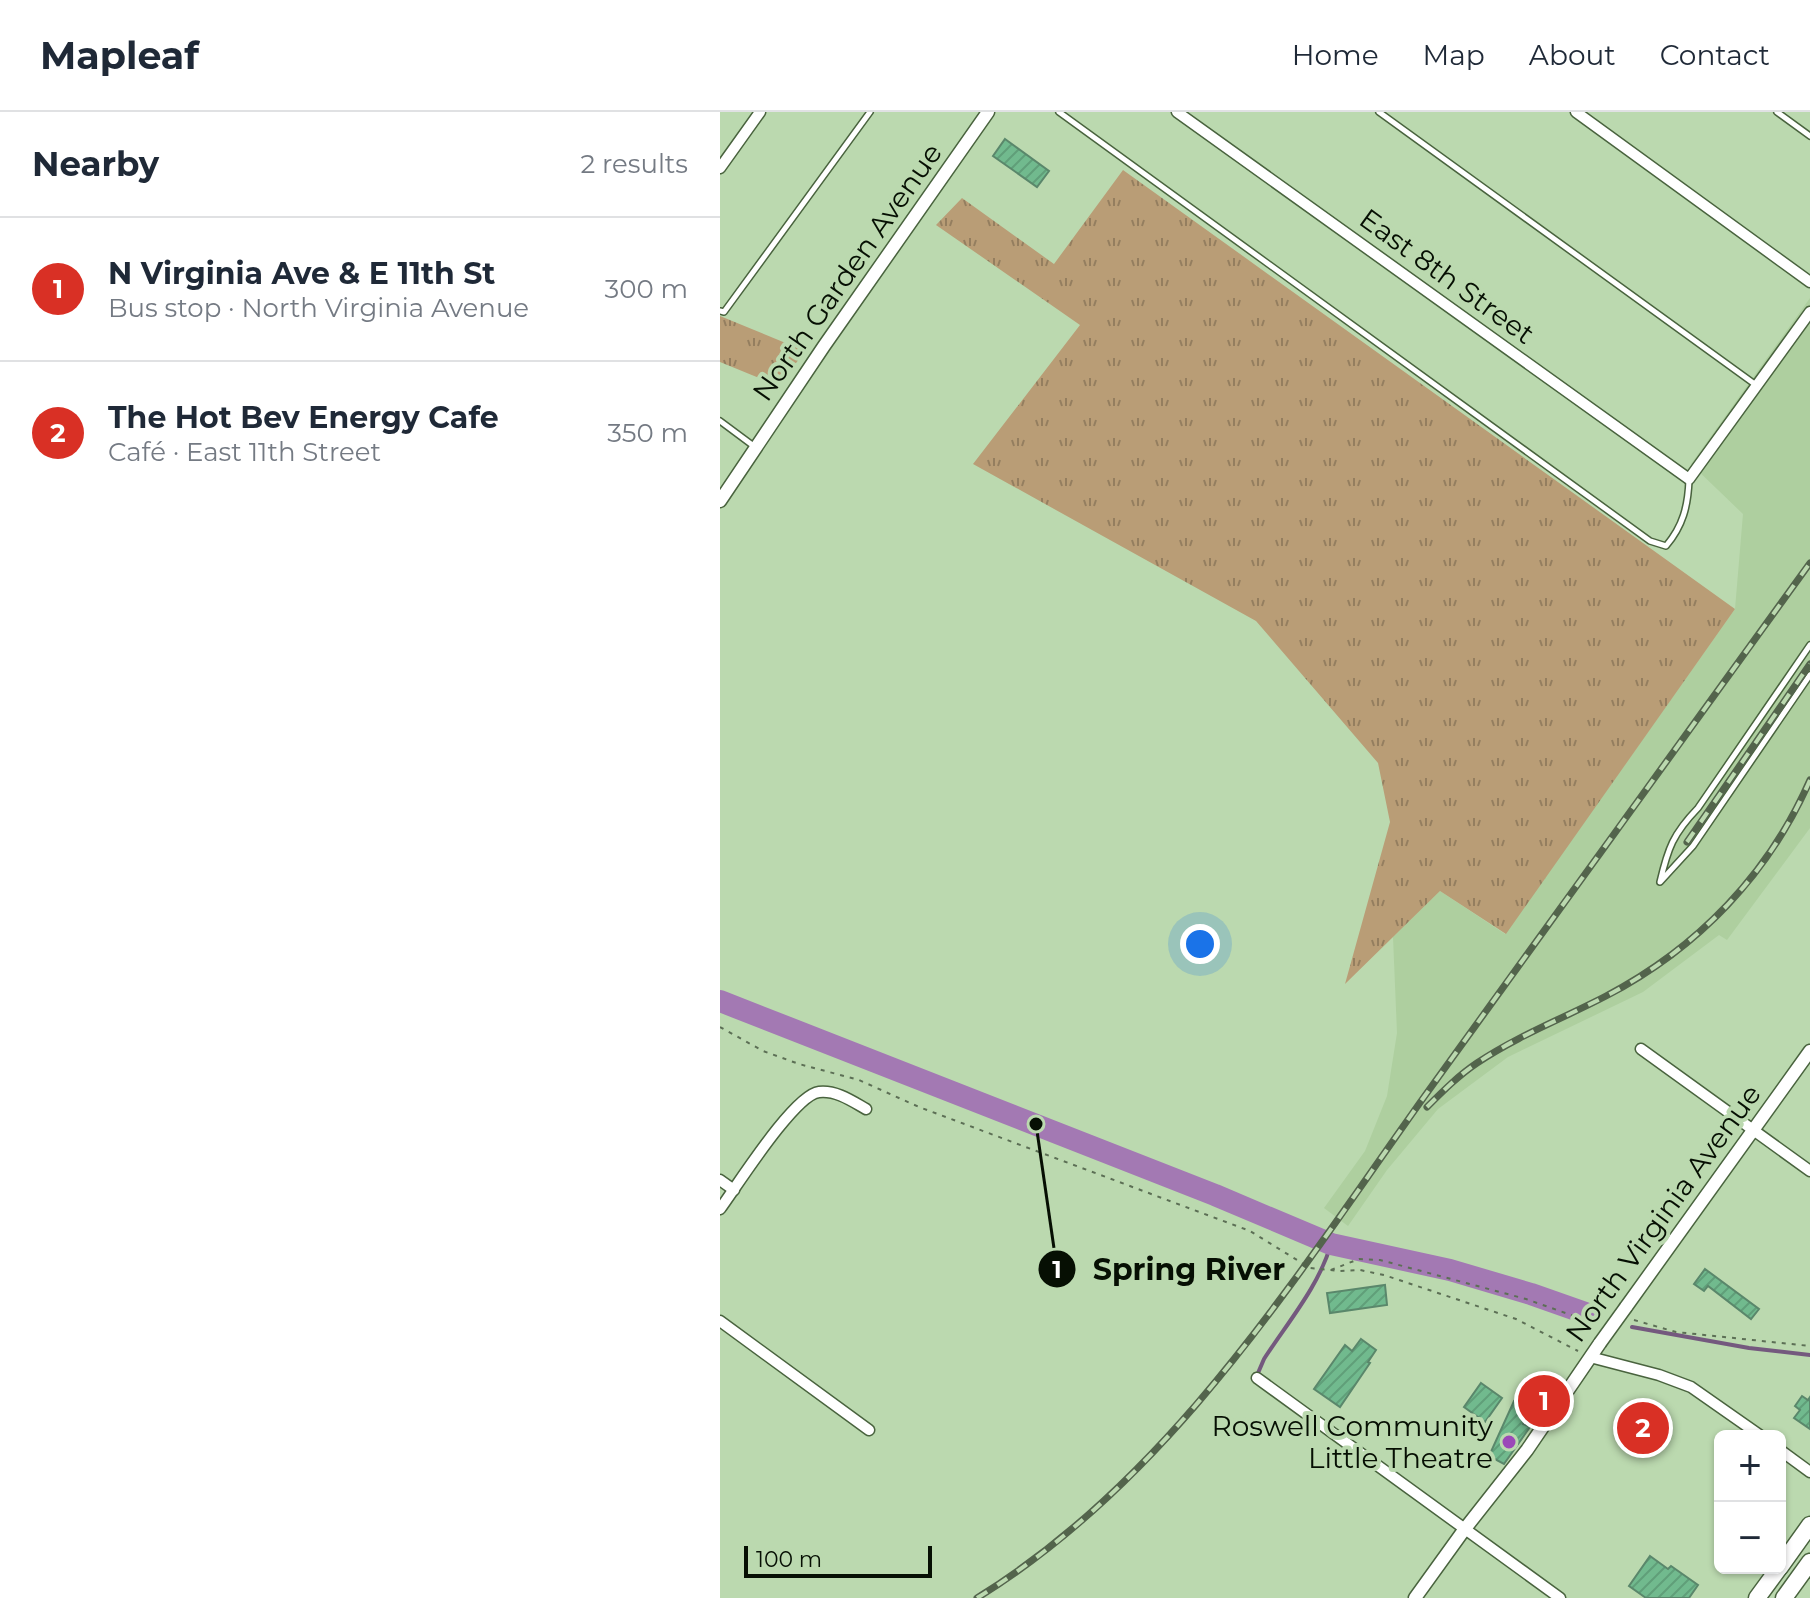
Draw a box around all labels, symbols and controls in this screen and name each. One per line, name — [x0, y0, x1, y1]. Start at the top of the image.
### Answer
text: Mapleaf — [40, 32, 199, 79]
text: Home — [1292, 38, 1379, 72]
text: Map — [1423, 38, 1485, 72]
text: About — [1529, 38, 1616, 72]
text: Contact — [1660, 38, 1770, 72]
street label: North Garden Avenue — [745, 137, 949, 407]
text: Nearby — [32, 143, 159, 185]
text: 2 results — [580, 148, 688, 180]
street label: East 8th Street — [1353, 201, 1541, 351]
text: N Virginia Ave & E 11th St — [108, 255, 495, 292]
text: 1 — [53, 273, 63, 305]
text: 300 m — [605, 273, 688, 305]
text: Bus stop · North Virginia Avenue — [108, 292, 529, 324]
text: The Hot Bev Energy Cafe — [108, 399, 499, 436]
text: 2 — [50, 417, 66, 449]
text: 350 m — [607, 417, 688, 449]
text: Café · East 11th Street — [108, 436, 381, 468]
your location — [1180, 924, 1220, 964]
street label: North Virginia Avenue — [1558, 1078, 1768, 1348]
callout: Spring River — [1037, 1242, 1301, 1296]
text: Spring River — [1093, 1251, 1285, 1288]
text: 1 — [1052, 1255, 1062, 1284]
pin: 1 — [1518, 1371, 1570, 1431]
pin: 2 — [1617, 1398, 1669, 1458]
place label: Roswell Community Little Theatre — [1212, 1409, 1494, 1475]
map controls — [1714, 1430, 1786, 1574]
button: + — [1714, 1430, 1786, 1502]
marker: Roswell Community Little Theatre — [1500, 1433, 1518, 1451]
button: − — [1714, 1502, 1786, 1574]
scale bar — [744, 1542, 932, 1578]
text: 100 m — [756, 1546, 822, 1573]

